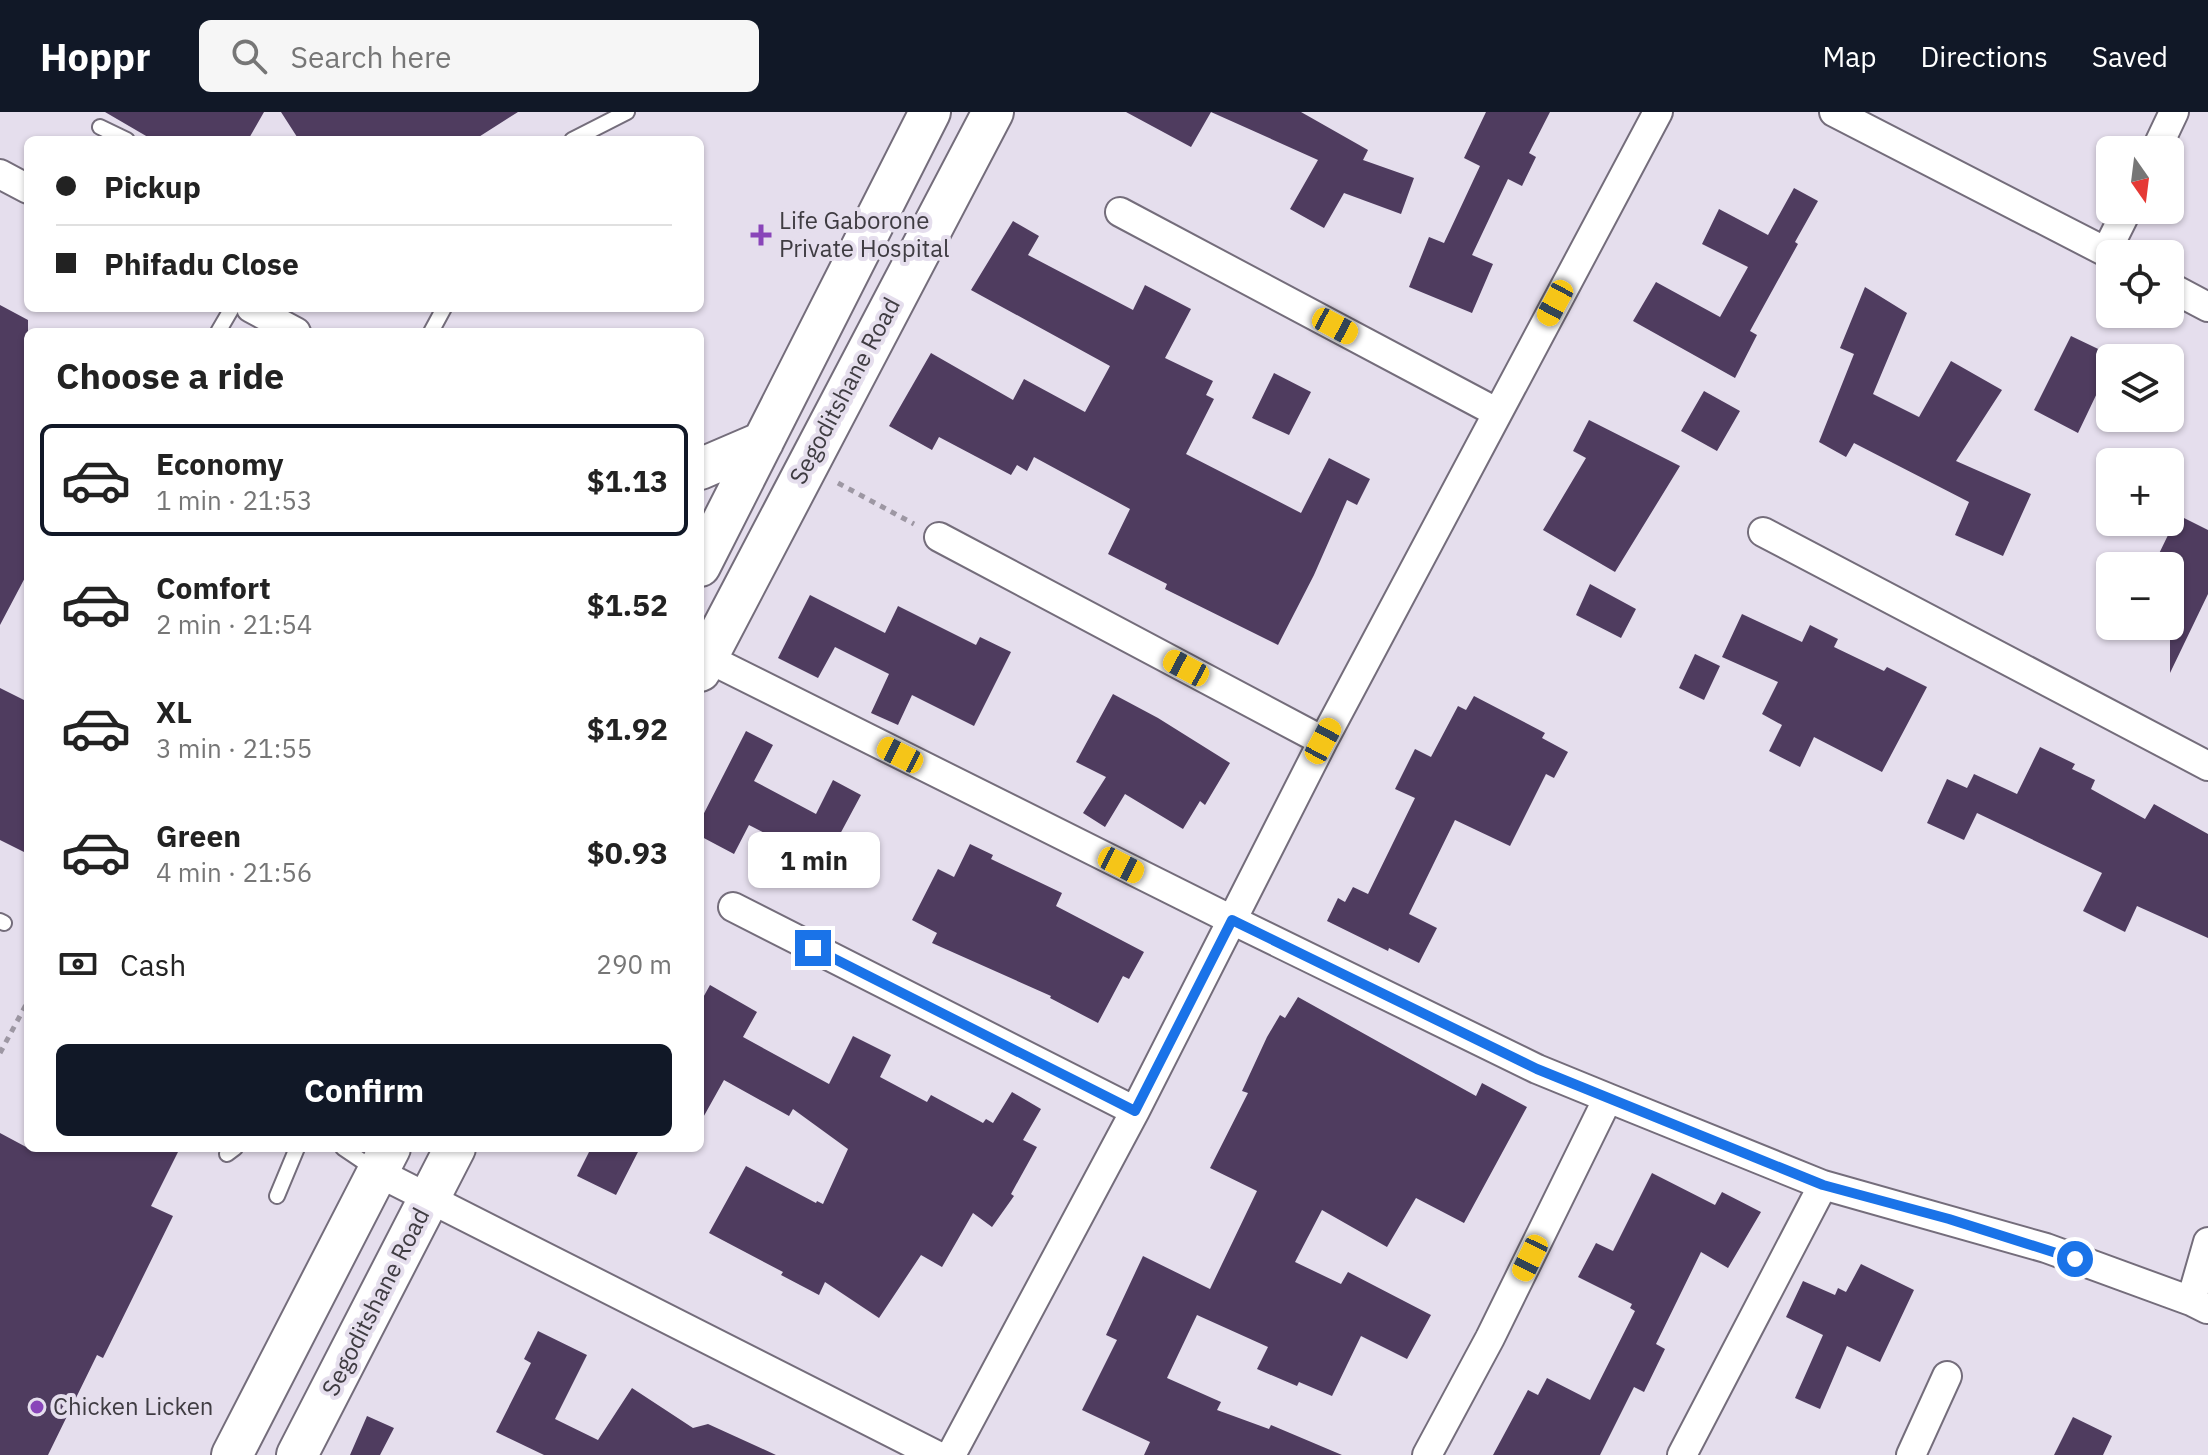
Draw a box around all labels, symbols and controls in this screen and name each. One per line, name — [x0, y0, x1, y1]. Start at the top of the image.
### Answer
search box — [199, 20, 759, 92]
text: Hoppr — [40, 32, 151, 81]
icon: search — [227, 34, 271, 78]
text: Search here — [291, 37, 451, 76]
text: Map — [1822, 38, 1876, 75]
text: Directions — [1920, 38, 2048, 75]
text: Saved — [2092, 38, 2168, 75]
north arrow — [2096, 136, 2184, 224]
map controls — [2096, 136, 2184, 640]
text: Pickup — [104, 167, 201, 206]
place label: Life Gaborone Private Hospital — [779, 204, 949, 264]
marker: Life Gaborone Private Hospital — [750, 224, 772, 246]
button: locate — [2096, 240, 2184, 328]
text: Phifadu Close — [104, 244, 299, 283]
car — [1533, 276, 1577, 330]
street label: Segoditshane Road — [781, 292, 907, 490]
car — [1308, 304, 1362, 348]
button: layers — [2096, 344, 2184, 432]
text: Choose a ride — [56, 352, 284, 399]
icon: car — [60, 444, 132, 516]
text: Economy — [156, 444, 284, 483]
button: + — [2096, 448, 2184, 536]
text: $1.13 — [587, 461, 668, 500]
text: 1 min · 21:53 — [156, 483, 312, 517]
button: − — [2096, 552, 2184, 640]
icon: car — [60, 568, 132, 640]
text: Comfort — [156, 568, 271, 607]
text: $1.52 — [587, 585, 668, 624]
text: 2 min · 21:54 — [156, 607, 312, 641]
car — [1159, 646, 1213, 690]
icon: car — [60, 692, 132, 764]
text: XL — [156, 692, 192, 731]
text: $1.92 — [587, 709, 668, 748]
car — [1301, 714, 1345, 768]
text: 3 min · 21:55 — [156, 731, 312, 765]
car — [873, 733, 927, 777]
icon: car — [60, 816, 132, 888]
text: Green — [156, 816, 241, 855]
callout: 1 min — [747, 832, 879, 888]
text: $0.93 — [587, 833, 668, 872]
text: 1 min — [780, 843, 848, 877]
car — [1094, 843, 1148, 887]
text: 4 min · 21:56 — [156, 855, 312, 889]
route end — [795, 930, 831, 966]
icon: cash — [56, 942, 100, 986]
text: Cash — [120, 945, 186, 984]
text: 290 m — [596, 947, 672, 981]
button: Confirm — [56, 1044, 672, 1136]
street label: Segoditshane Road — [314, 1202, 436, 1401]
car — [1509, 1231, 1551, 1285]
route start — [2057, 1241, 2093, 1277]
place label: Chicken Licken — [53, 1390, 213, 1422]
marker: Chicken Licken — [28, 1398, 46, 1416]

